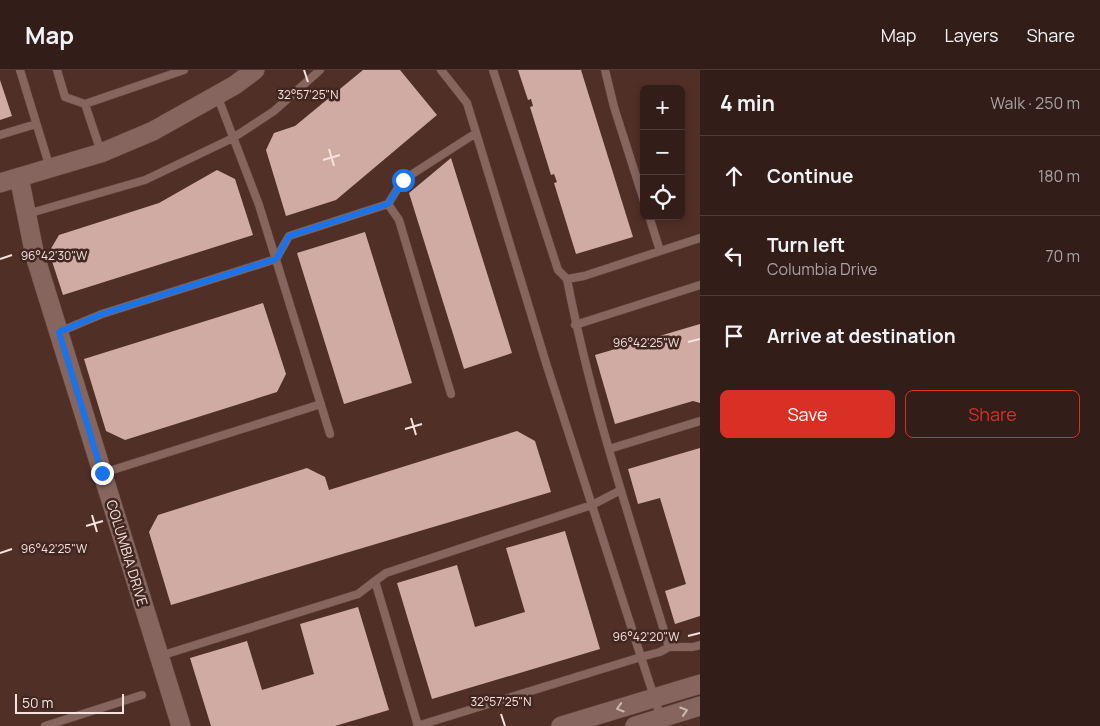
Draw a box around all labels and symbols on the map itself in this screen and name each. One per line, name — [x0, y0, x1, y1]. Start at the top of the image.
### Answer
text: 32°57'25"N — [277, 86, 339, 103]
route start — [392, 169, 415, 192]
text: 96°42'30"W — [21, 247, 88, 264]
text: 96°42'25"W — [613, 334, 680, 351]
route end — [91, 462, 114, 485]
street label: COLUMBIA DRIVE — [102, 497, 153, 608]
text: 96°42'25"W — [21, 540, 88, 557]
text: 96°42'20"W — [613, 628, 680, 645]
scale bar — [15, 691, 124, 714]
text: 32°57'25"N — [470, 693, 532, 710]
one-way arrow — [616, 703, 625, 713]
one-way arrow — [680, 706, 688, 716]

